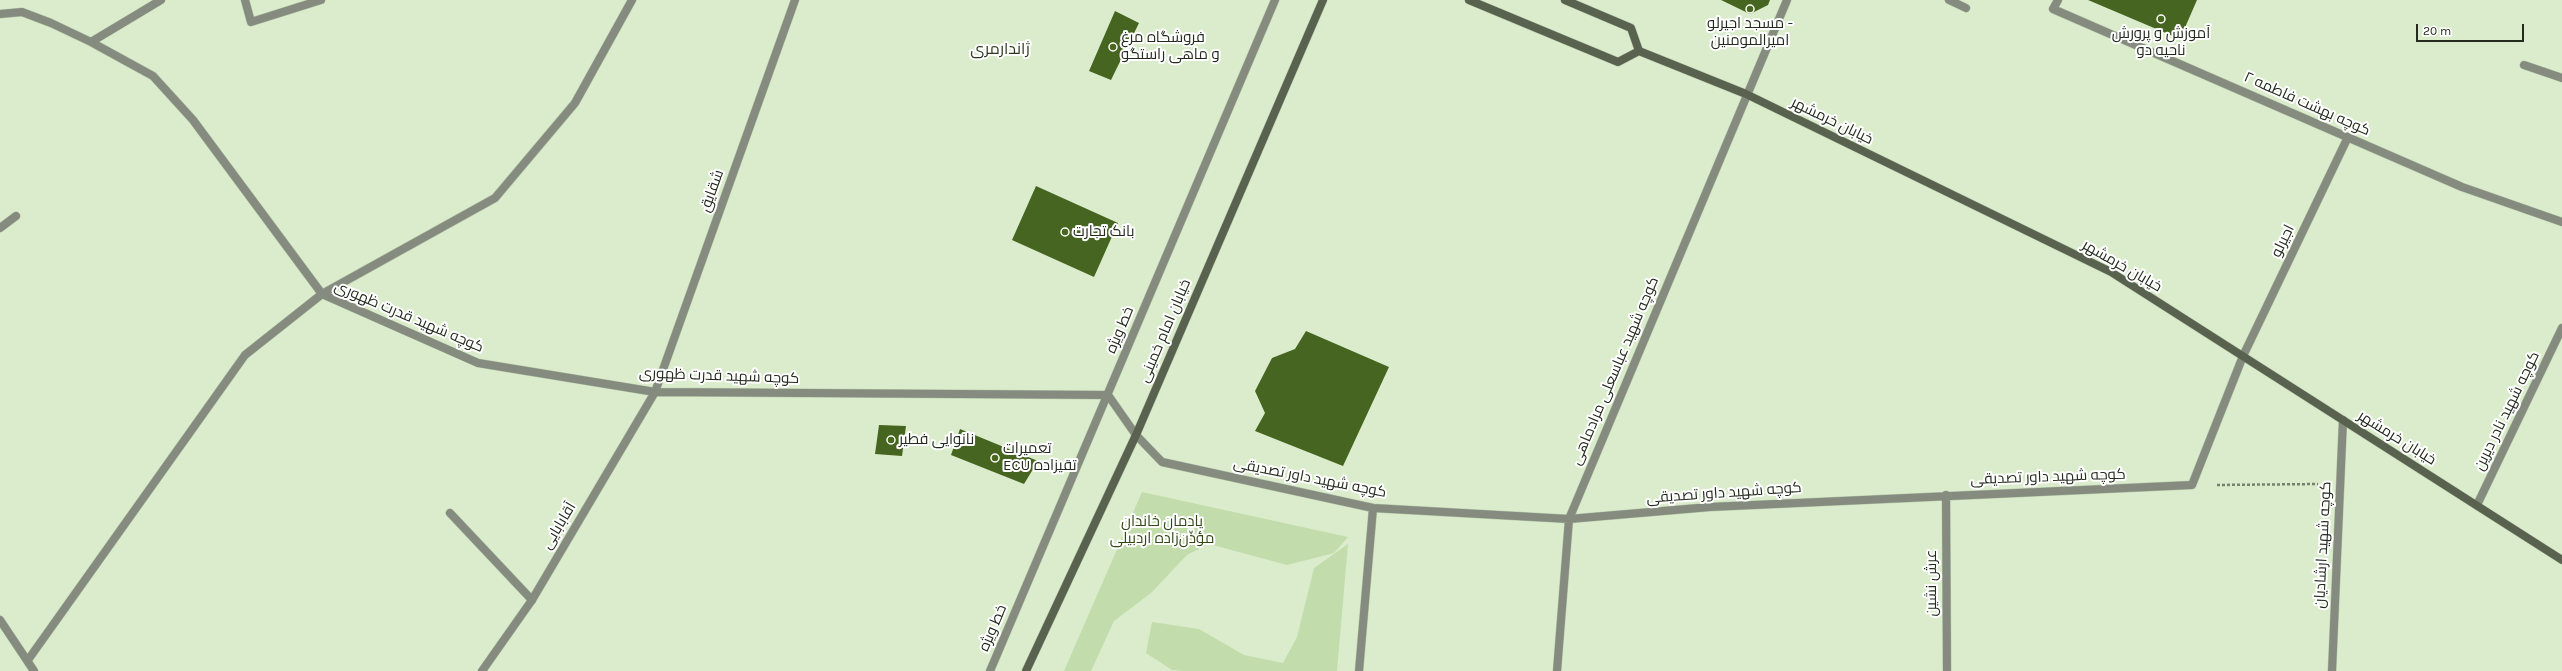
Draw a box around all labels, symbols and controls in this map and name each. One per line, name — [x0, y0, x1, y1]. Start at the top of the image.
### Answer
marker: مسجد اجیرلو - امیرالمومنین — [1745, 4, 1755, 14]
marker: آموزش و پرورش ناحیه دو — [2156, 14, 2166, 24]
place label: مسجد اجیرلو - امیرالمومنین — [1707, 15, 1793, 50]
scale bar — [2418, 16, 2526, 42]
text: 20 m — [2423, 24, 2451, 38]
place label: آموزش و پرورش ناحیه دو — [2112, 25, 2210, 60]
place label: فروشگاه مرغ و ماهی راستگو — [1121, 29, 1220, 64]
district label: ژاندارمری — [970, 39, 1030, 59]
marker: فروشگاه مرغ و ماهی راستگو — [1108, 42, 1118, 52]
street label: کوچه بهشت فاطمه ۲ — [2241, 68, 2373, 140]
street label: خیابان خرمشهر — [1788, 93, 1876, 149]
street label: شقایق — [696, 167, 728, 215]
street label: اجیرلو — [2267, 222, 2299, 260]
place label: بانک تجارت — [1073, 223, 1135, 241]
marker: بانک تجارت — [1060, 227, 1070, 237]
street label: خیابان خرمشهر — [2079, 236, 2165, 296]
street label: کوچه شهید عباسعلی مرادماهی — [1567, 274, 1663, 468]
street label: کوچه شهید قدرت ظهوری — [332, 277, 486, 357]
street label: خیابان امام خمینی — [1135, 277, 1195, 385]
street label: خط ویژه — [1102, 304, 1138, 356]
street label: کوچه شهید نادر دیرین — [2470, 348, 2544, 474]
street label: کوچه شهید قدرت ظهوری — [638, 364, 800, 388]
street label: خیابان خرمشهر — [2355, 407, 2439, 469]
place label: نانوایی فطیر — [899, 431, 974, 449]
marker: نانوایی فطیر — [886, 435, 896, 445]
place label: تعمیرات ECU تقیزاده — [1003, 440, 1077, 475]
marker: تعمیرات ECU تقیزاده — [990, 453, 1000, 463]
street label: کوچه شهید داور تصدیقی — [1232, 454, 1388, 502]
street label: کوچه شهید داور تصدیقی — [1970, 465, 2126, 489]
street label: کوچه شهید داور تصدیقی — [1646, 479, 1802, 507]
street label: کوچه شهید ارشادیان — [2311, 481, 2335, 609]
street label: آقابابایی — [538, 499, 580, 553]
park label: یادمان خاندان مؤذّن‌زاده اردبیلی — [1110, 513, 1214, 548]
street label: عرش نشین — [1923, 550, 1941, 616]
street label: خط ویژه — [975, 602, 1011, 654]

